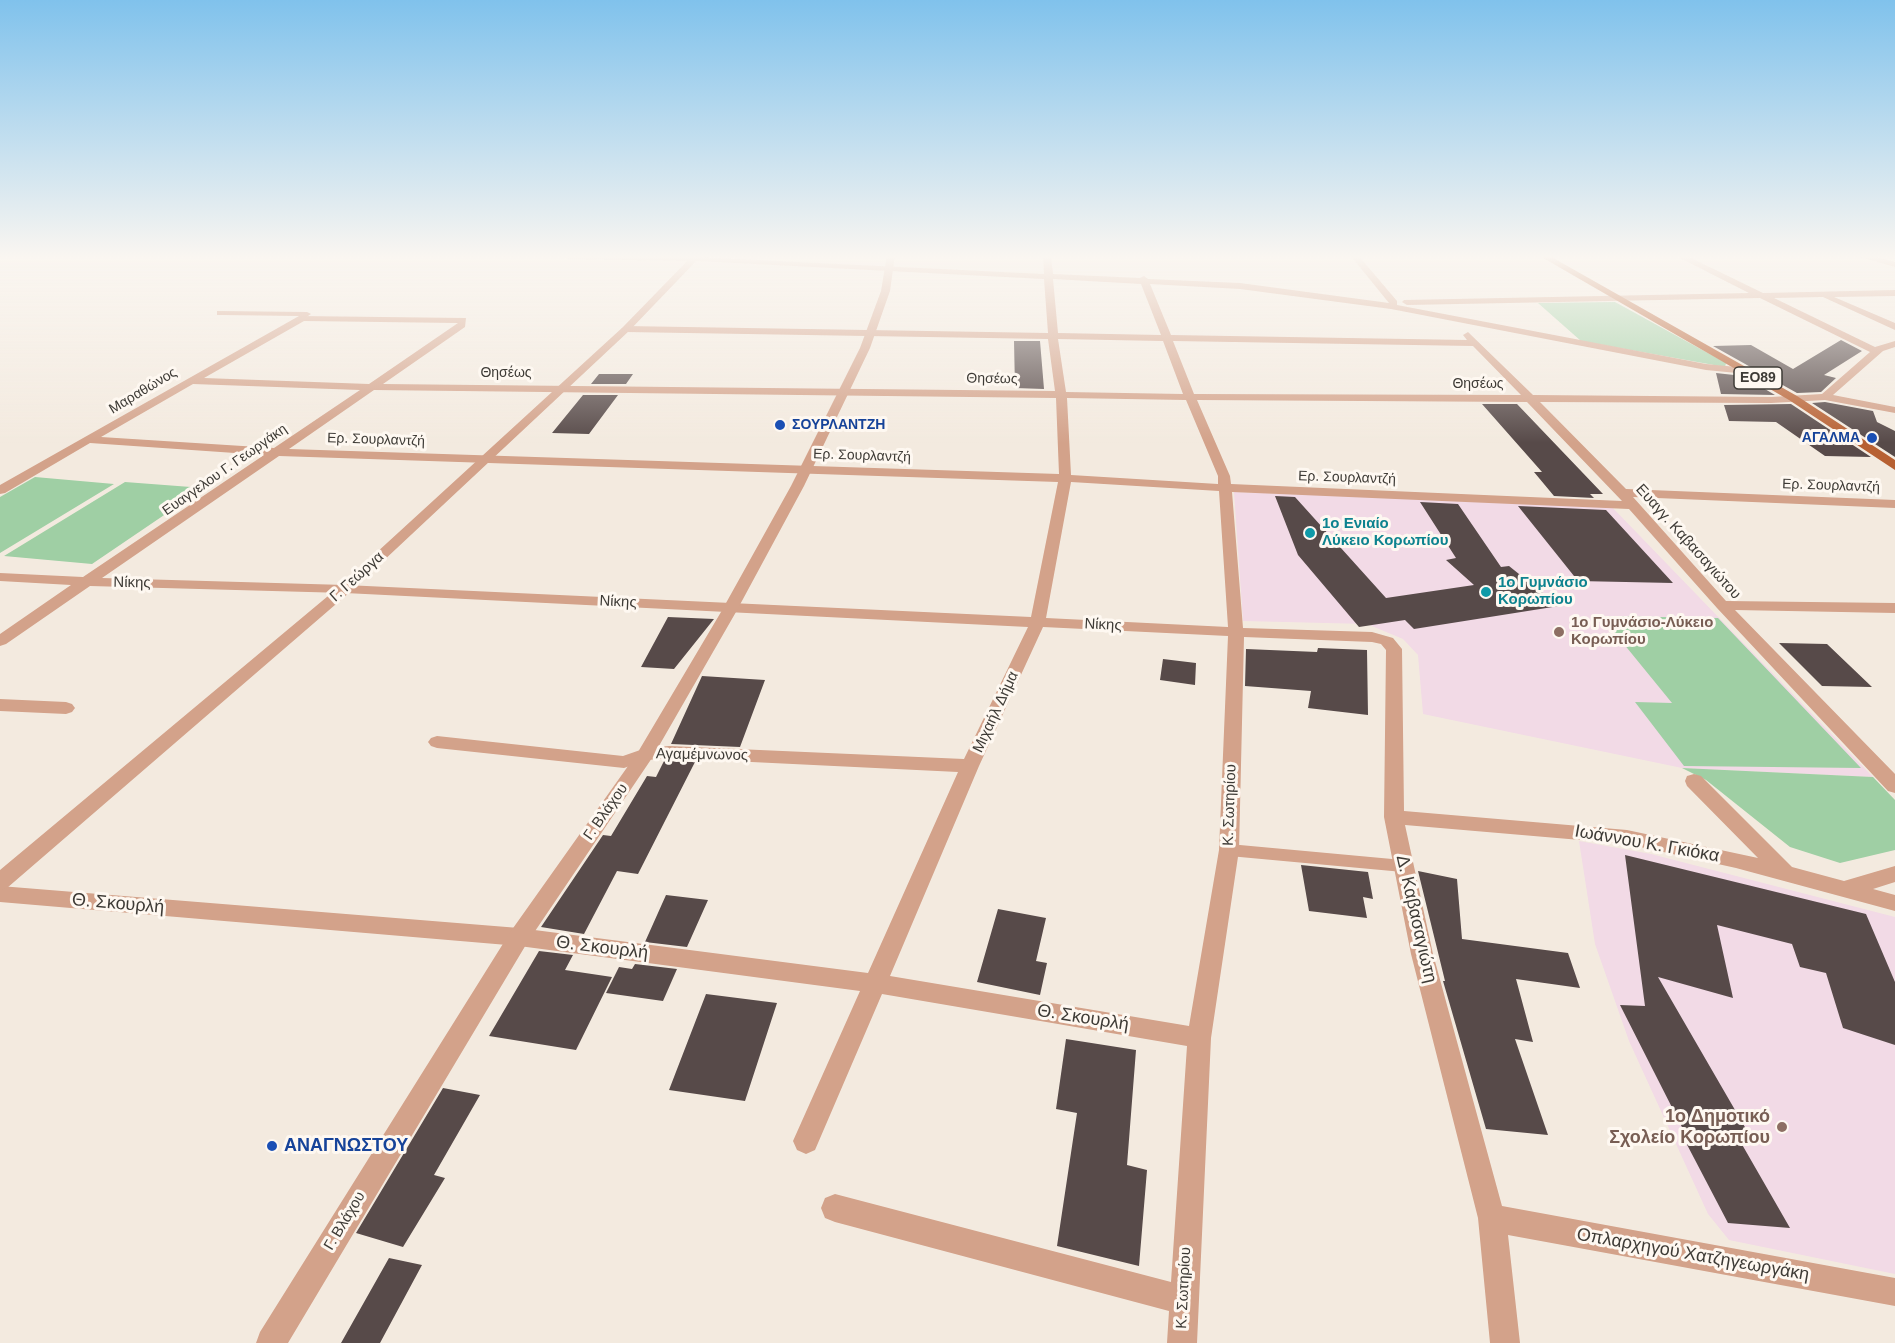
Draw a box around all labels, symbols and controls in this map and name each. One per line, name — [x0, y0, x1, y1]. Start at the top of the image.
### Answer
street label: Μαραθώνος — [106, 364, 180, 418]
street label: Θησέως — [480, 365, 532, 381]
road number: ΕΟ89 — [1734, 367, 1782, 389]
street label: Θησέως — [966, 370, 1018, 388]
street label: Θησέως — [1452, 376, 1504, 392]
place label: ΣΟΥΡΛΑΝΤΖΗ — [792, 417, 885, 433]
marker: ΣΟΥΡΛΑΝΤΖΗ — [773, 418, 787, 432]
street label: Ευαγγελου Γ. Γεωργάκη — [160, 421, 290, 519]
street label: Ερ. Σουρλαντζή — [327, 430, 425, 450]
place label: ΑΓΑΛΜΑ — [1802, 430, 1860, 446]
marker: ΑΓΑΛΜΑ — [1865, 431, 1879, 445]
street label: Ερ. Σουρλαντζή — [813, 446, 911, 466]
street label: Ερ. Σουρλαντζή — [1298, 468, 1396, 488]
street label: Ερ. Σουρλαντζή — [1782, 476, 1880, 496]
street label: Ευαγγ. Καβασαγιώτου — [1632, 481, 1744, 603]
place label: 1ο Ενιαίο Λύκειο Κορωπίου — [1322, 515, 1448, 550]
marker: 1ο Ενιαίο Λύκειο Κορωπίου — [1303, 526, 1317, 540]
street label: Γ. Γεώργα — [326, 548, 388, 606]
street label: Νίκης — [113, 574, 151, 592]
place label: 1ο Γυμνάσιο Κορωπίου — [1498, 574, 1588, 609]
marker: 1ο Γυμνάσιο Κορωπίου — [1479, 585, 1493, 599]
street label: Νίκης — [599, 592, 637, 612]
place label: 1ο Γυμνάσιο-Λύκειο Κορωπίου — [1571, 614, 1713, 649]
street label: Νίκης — [1084, 615, 1122, 635]
marker: 1ο Γυμνάσιο-Λύκειο Κορωπίου — [1552, 625, 1566, 639]
street label: Μιχαήλ Δήμα — [969, 668, 1023, 756]
street label: Αγαμέμνωνος — [656, 745, 748, 765]
street label: Κ. Σωτηρίου — [1220, 764, 1240, 846]
street label: Γ. Βλάχου — [580, 780, 632, 844]
street label: Ιωάννου Κ. Γκιόκα — [1573, 821, 1721, 867]
street label: Δ. Καβασαγιώτη — [1391, 853, 1441, 985]
street label: Θ. Σκουρλή — [71, 889, 165, 919]
street label: Θ. Σκουρλή — [555, 932, 649, 964]
street label: Θ. Σκουρλή — [1036, 1000, 1130, 1036]
place label: 1ο Δημοτικό Σχολείο Κορωπίου — [1609, 1106, 1770, 1148]
marker: 1ο Δημοτικό Σχολείο Κορωπίου — [1775, 1120, 1789, 1134]
place label: ΑΝΑΓΝΩΣΤΟΥ — [284, 1135, 408, 1157]
marker: ΑΝΑΓΝΩΣΤΟΥ — [265, 1139, 279, 1153]
street label: Γ. Βλάχου — [321, 1189, 369, 1253]
street label: Οπλαρχηγού Χατζηγεωργάκη — [1575, 1224, 1811, 1286]
street label: Κ. Σωτηρίου — [1173, 1247, 1195, 1329]

